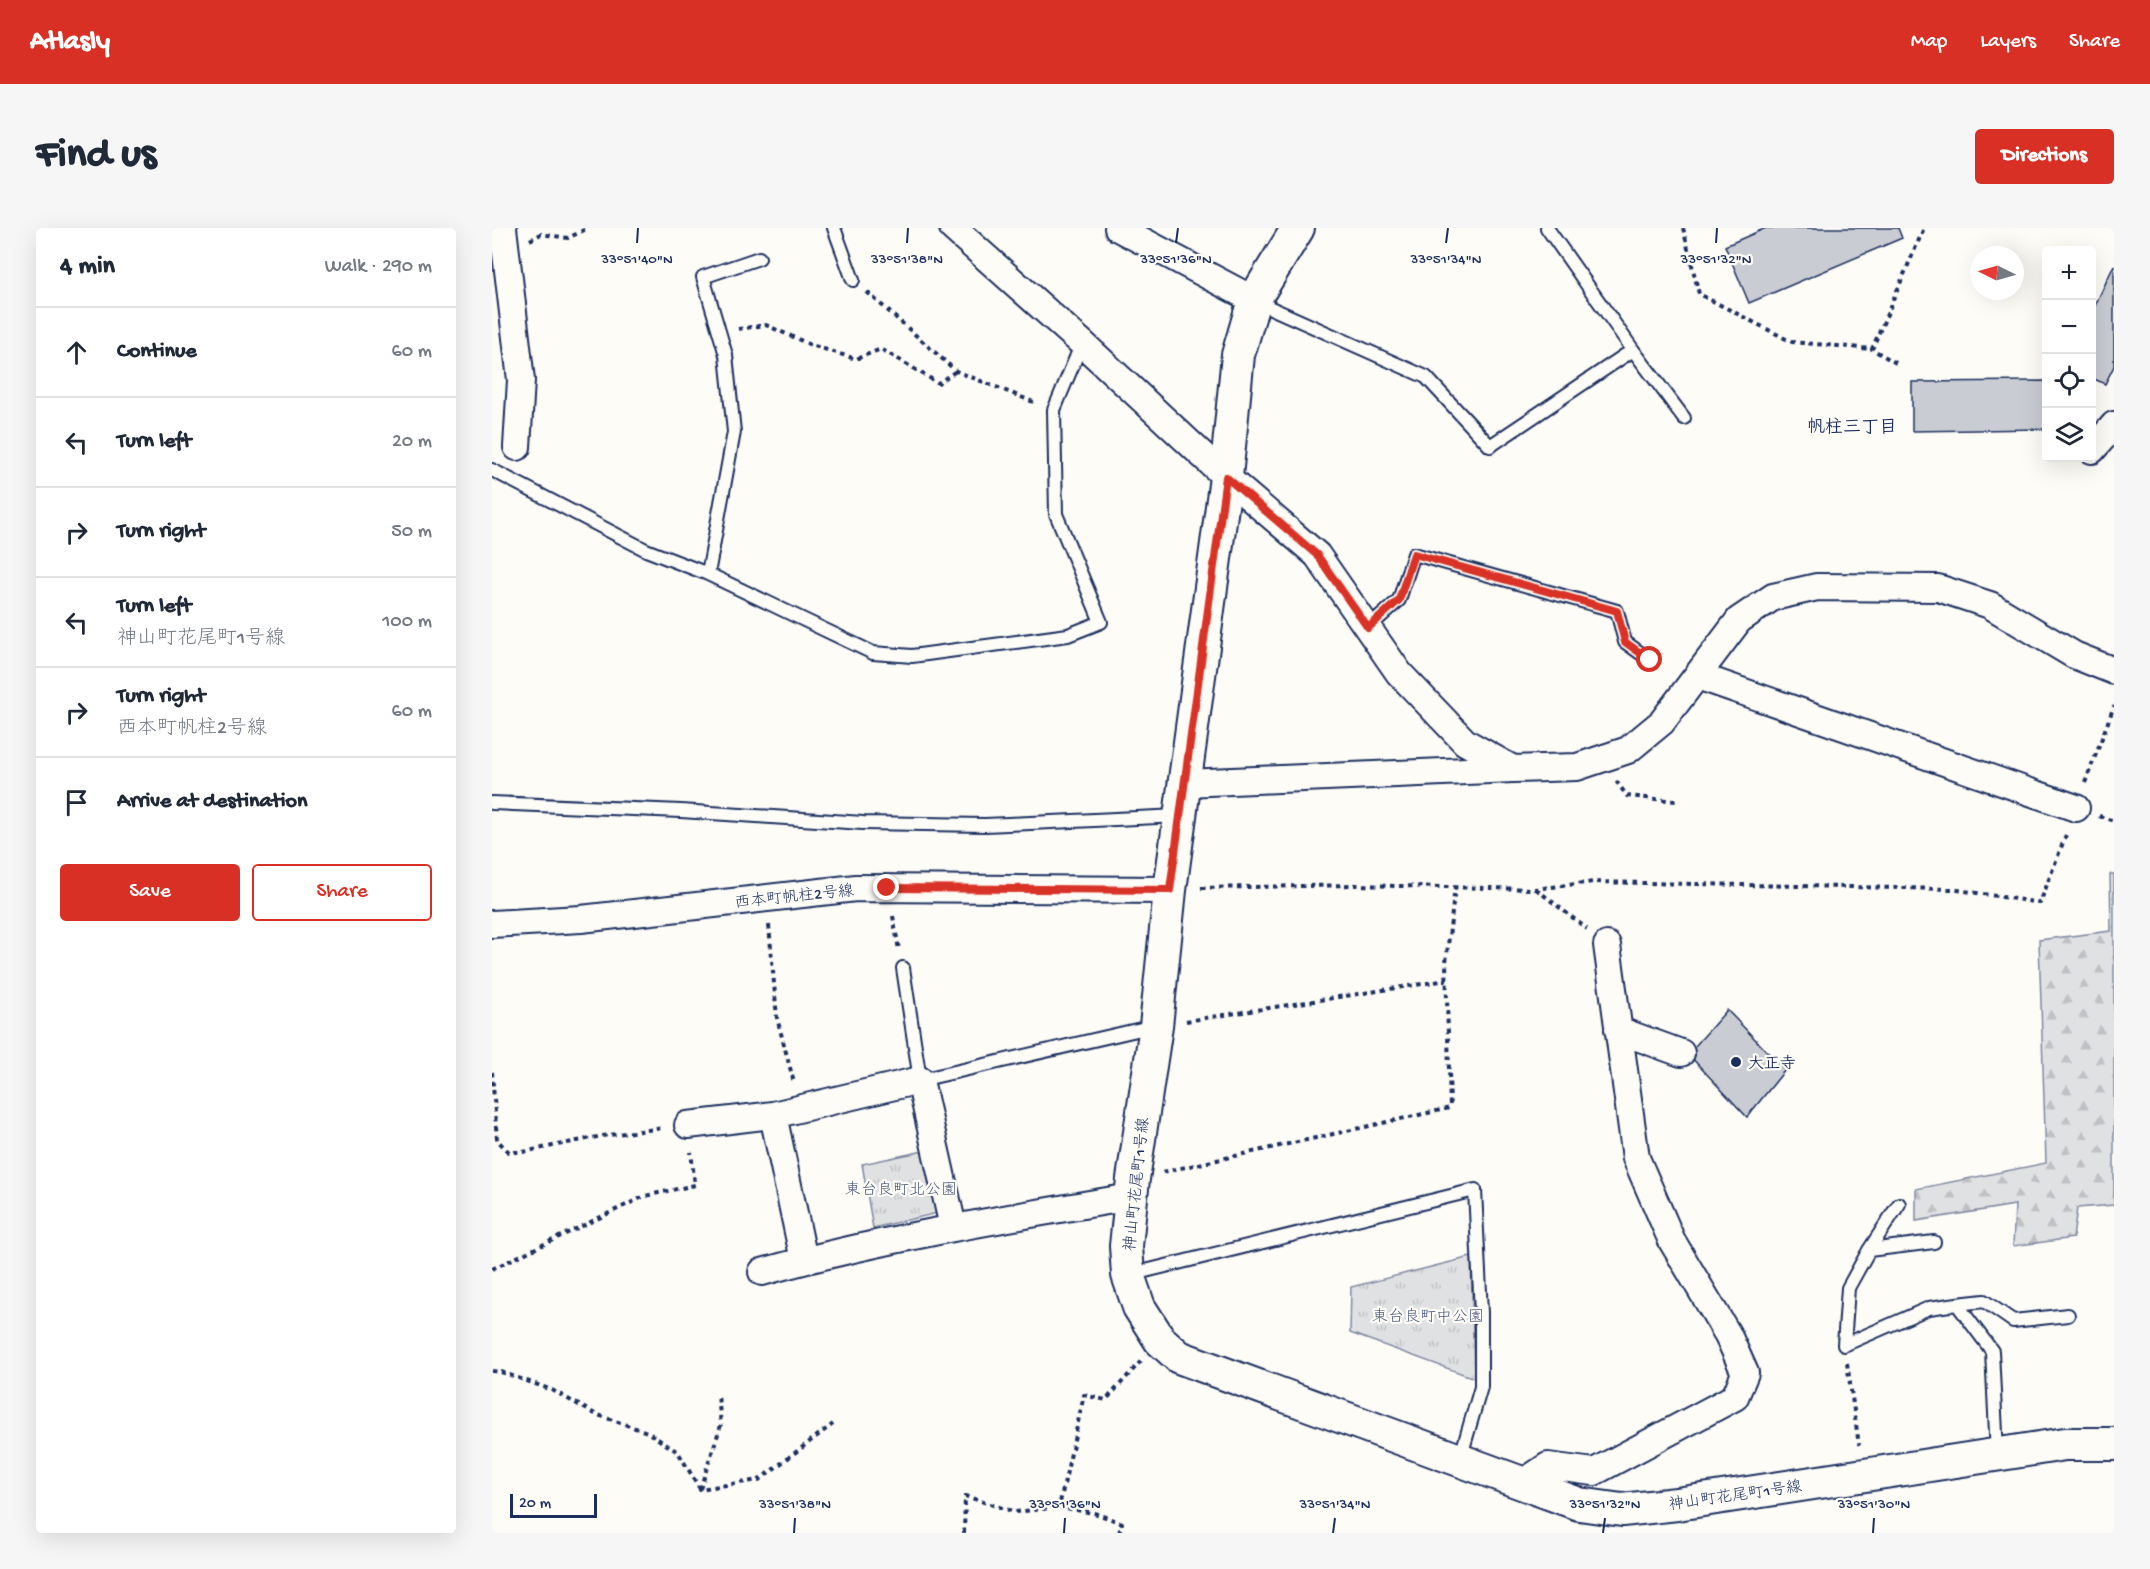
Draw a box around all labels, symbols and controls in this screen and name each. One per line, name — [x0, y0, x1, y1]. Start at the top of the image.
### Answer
text: Atlasly — [30, 26, 110, 59]
text: Map — [1911, 30, 1947, 55]
text: Layers — [1980, 30, 2036, 55]
text: Share — [2069, 30, 2120, 55]
button: Directions — [1975, 129, 2114, 184]
text: Find us — [36, 132, 156, 181]
north arrow — [1970, 246, 2024, 300]
map controls — [2042, 246, 2096, 462]
button: + — [2042, 246, 2096, 300]
text: 33°51'40"N — [600, 251, 673, 269]
text: 33°51'38"N — [870, 251, 943, 269]
text: 33°51'36"N — [1139, 251, 1212, 269]
text: 33°51'34"N — [1410, 251, 1482, 269]
text: 33°51'32"N — [1679, 251, 1752, 269]
text: 4 min — [60, 252, 115, 283]
text: Walk · 290 m — [325, 256, 432, 279]
button: − — [2042, 300, 2096, 354]
icon: ahead — [60, 336, 93, 369]
text: Continue — [117, 339, 197, 365]
text: 60 m — [392, 341, 432, 364]
button: locate — [2042, 354, 2096, 408]
button: layers — [2042, 408, 2096, 462]
district label: 帆柱三丁目 — [1807, 417, 1897, 439]
icon: left — [60, 426, 93, 459]
text: Turn left — [117, 429, 191, 455]
text: 20 m — [392, 431, 432, 454]
icon: right — [60, 516, 93, 549]
text: Turn right — [117, 519, 205, 545]
text: 50 m — [391, 521, 432, 544]
text: Turn left — [117, 594, 191, 620]
icon: left — [60, 606, 93, 639]
text: 100 m — [382, 611, 432, 634]
text: 神山町花尾町1号線 — [117, 628, 285, 651]
route start — [1636, 646, 1662, 672]
text: Turn right — [117, 684, 205, 710]
icon: right — [60, 696, 93, 729]
text: 60 m — [392, 701, 432, 724]
text: 西本町帆柱2号線 — [117, 718, 267, 741]
icon: arrive — [60, 786, 93, 819]
text: Arrive at destination — [117, 789, 307, 815]
button: Save — [60, 864, 240, 921]
button: Share — [252, 864, 432, 921]
route end — [873, 874, 899, 900]
street label: 西本町帆柱2号線 — [734, 881, 855, 914]
place label: 大正寺 — [1748, 1054, 1796, 1075]
marker: 大正寺 — [1729, 1055, 1743, 1069]
street label: 神山町花尾町1号線 — [1120, 1116, 1155, 1252]
park label: 東台良町北公園 — [845, 1180, 957, 1201]
park label: 東台良町中公園 — [1372, 1307, 1484, 1328]
street label: 神山町花尾町1号線 — [1667, 1477, 1803, 1516]
scale bar — [510, 1491, 597, 1518]
text: 20 m — [519, 1495, 551, 1514]
text: 33°51'38"N — [758, 1496, 831, 1514]
text: 33°51'36"N — [1028, 1496, 1101, 1514]
text: 33°51'34"N — [1299, 1496, 1371, 1514]
text: 33°51'32"N — [1568, 1496, 1641, 1514]
text: 33°51'30"N — [1837, 1496, 1910, 1514]

